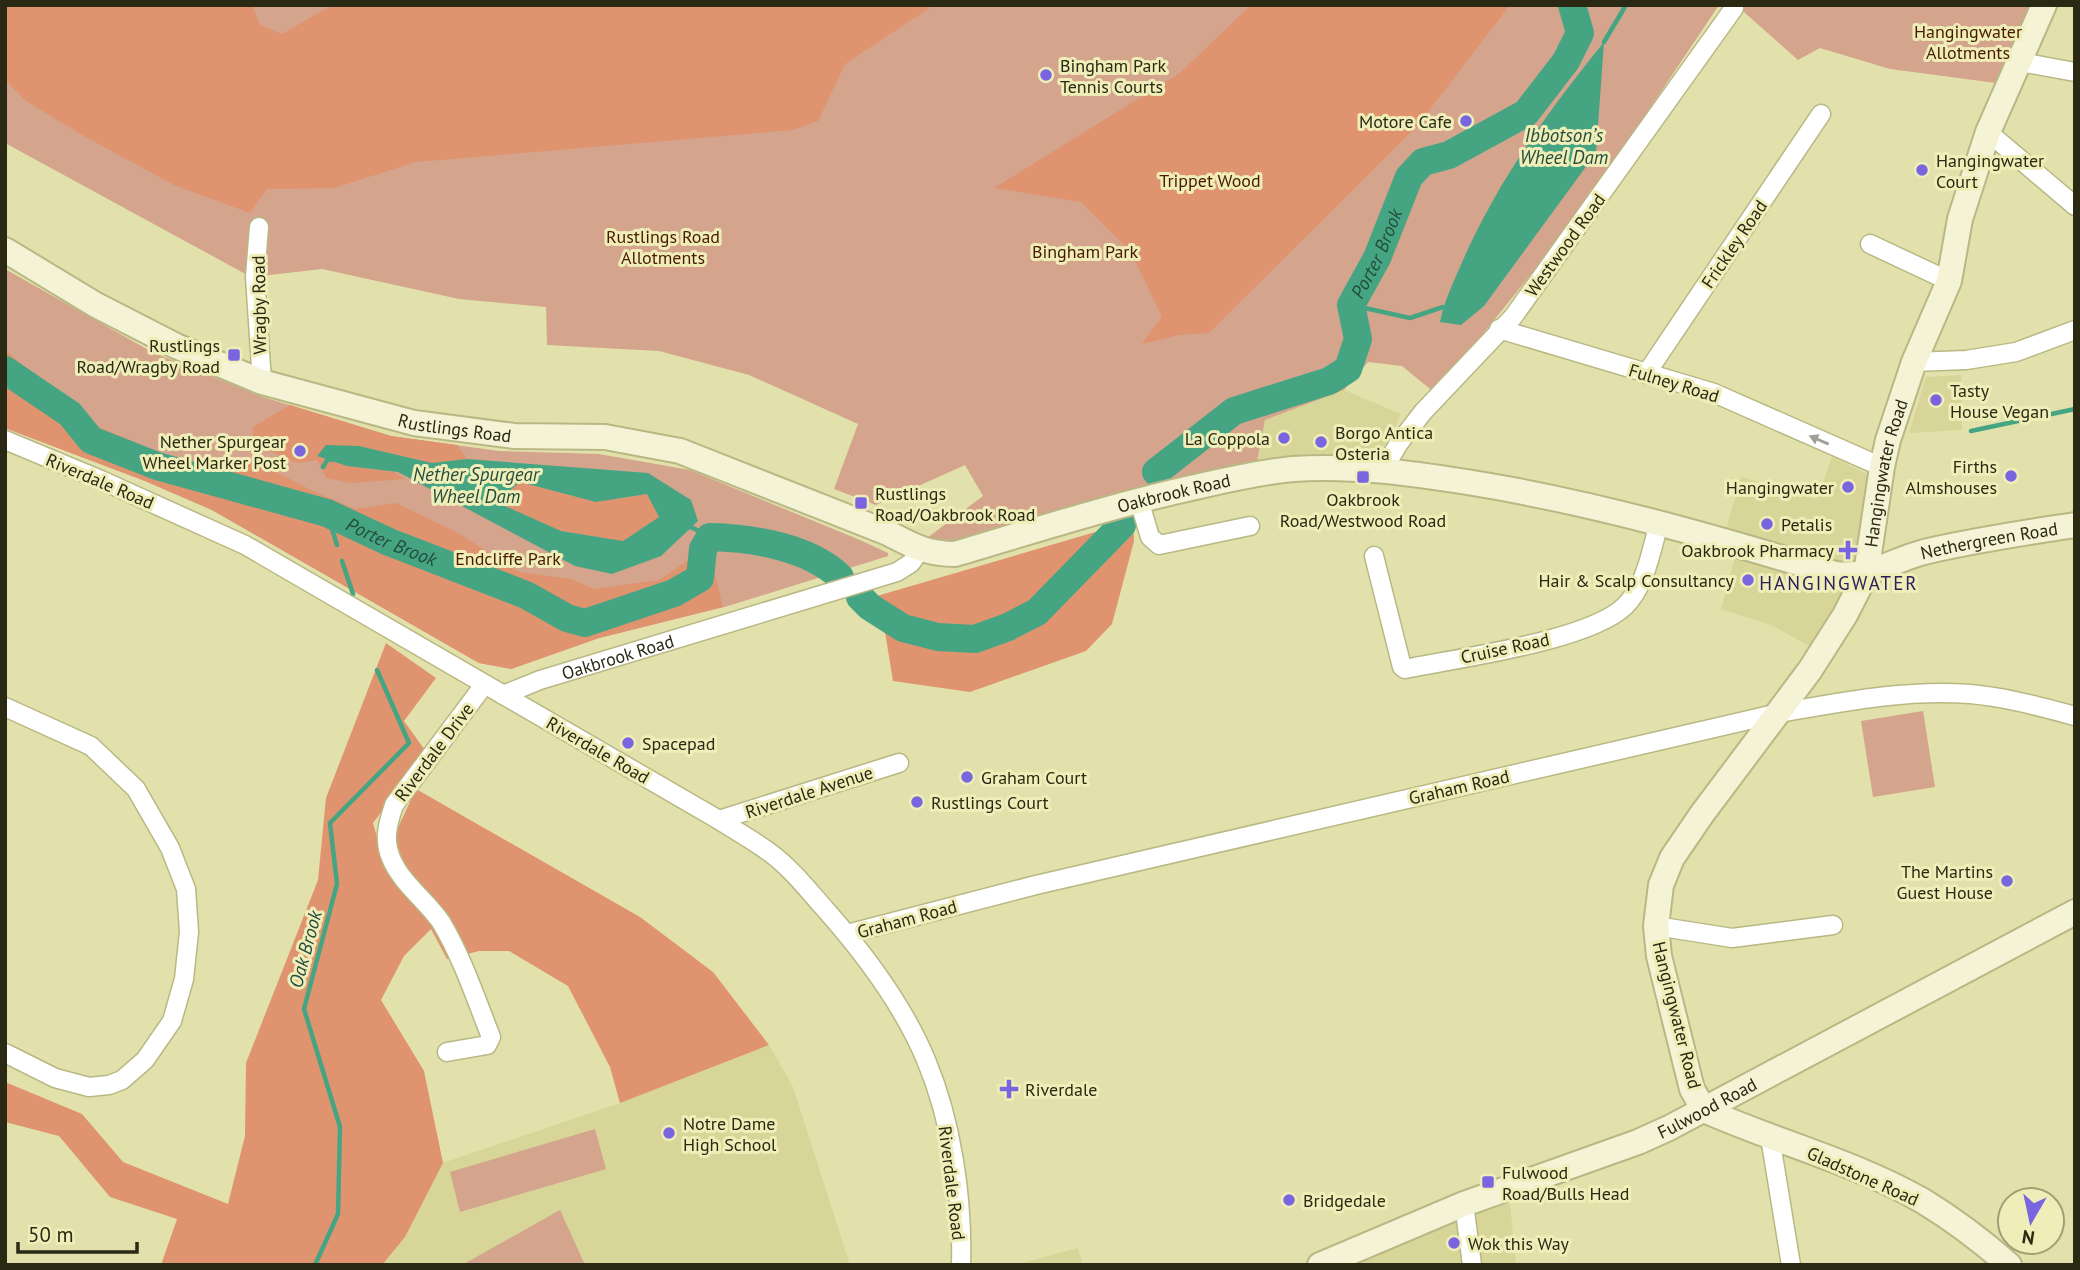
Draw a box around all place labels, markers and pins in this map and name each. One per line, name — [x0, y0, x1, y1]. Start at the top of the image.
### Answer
place label: Bingham Park Tennis Courts — [1060, 54, 1167, 98]
marker: Bingham Park Tennis Courts — [1038, 67, 1054, 83]
place label: Motore Cafe — [1359, 110, 1452, 133]
marker: Motore Cafe — [1458, 113, 1474, 129]
place label: Hangingwater Court — [1936, 149, 2044, 193]
marker: Hangingwater Court — [1914, 162, 1930, 178]
place label: Rustlings Road/Wragby Road — [76, 334, 220, 378]
marker: Rustlings Road/Wragby Road — [226, 347, 242, 363]
place label: Tasty House Vegan — [1950, 379, 2049, 423]
marker: Tasty House Vegan — [1928, 392, 1944, 408]
place label: Borgo Antica Osteria — [1335, 421, 1433, 465]
place label: La Coppola — [1185, 427, 1270, 450]
place label: Nether Spurgear Wheel Marker Post — [143, 430, 286, 474]
marker: La Coppola — [1276, 430, 1292, 446]
marker: Borgo Antica Osteria — [1313, 434, 1329, 450]
marker: Nether Spurgear Wheel Marker Post — [292, 443, 308, 459]
place label: Firths Almshouses — [1906, 455, 1997, 499]
marker: Firths Almshouses — [2003, 468, 2019, 484]
marker: Oakbrook Road/Westwood Road — [1355, 469, 1371, 485]
place label: Hangingwater — [1726, 476, 1834, 499]
marker: Hangingwater — [1840, 479, 1856, 495]
place label: Rustlings Road/Oakbrook Road — [875, 482, 1035, 526]
place label: Oakbrook Road/Westwood Road — [1280, 488, 1446, 532]
marker: Rustlings Road/Oakbrook Road — [853, 495, 869, 511]
place label: Petalis — [1781, 513, 1832, 536]
marker: Petalis — [1759, 516, 1775, 532]
place label: Oakbrook Pharmacy — [1681, 539, 1835, 562]
marker: Oakbrook Pharmacy — [1840, 542, 1856, 558]
place label: Hair & Scalp Consultancy — [1539, 569, 1735, 592]
marker: Hair & Scalp Consultancy — [1740, 572, 1756, 588]
place label: Spacepad — [642, 732, 715, 755]
marker: Spacepad — [620, 735, 636, 751]
place label: Graham Court — [981, 766, 1087, 789]
marker: Graham Court — [959, 769, 975, 785]
place label: Rustlings Court — [931, 791, 1049, 814]
marker: Rustlings Court — [909, 794, 925, 810]
place label: The Martins Guest House — [1896, 860, 1993, 904]
marker: The Martins Guest House — [1999, 873, 2015, 889]
place label: Riverdale — [1025, 1078, 1097, 1101]
marker: Riverdale — [999, 1079, 1019, 1099]
place label: Notre Dame High School — [683, 1112, 777, 1156]
marker: Notre Dame High School — [661, 1125, 677, 1141]
place label: Fulwood Road/Bulls Head — [1502, 1161, 1629, 1205]
marker: Fulwood Road/Bulls Head — [1480, 1174, 1496, 1190]
place label: Bridgedale — [1303, 1189, 1386, 1212]
marker: Bridgedale — [1281, 1192, 1297, 1208]
place label: Wok this Way — [1468, 1232, 1570, 1255]
marker: Wok this Way — [1446, 1235, 1462, 1251]

